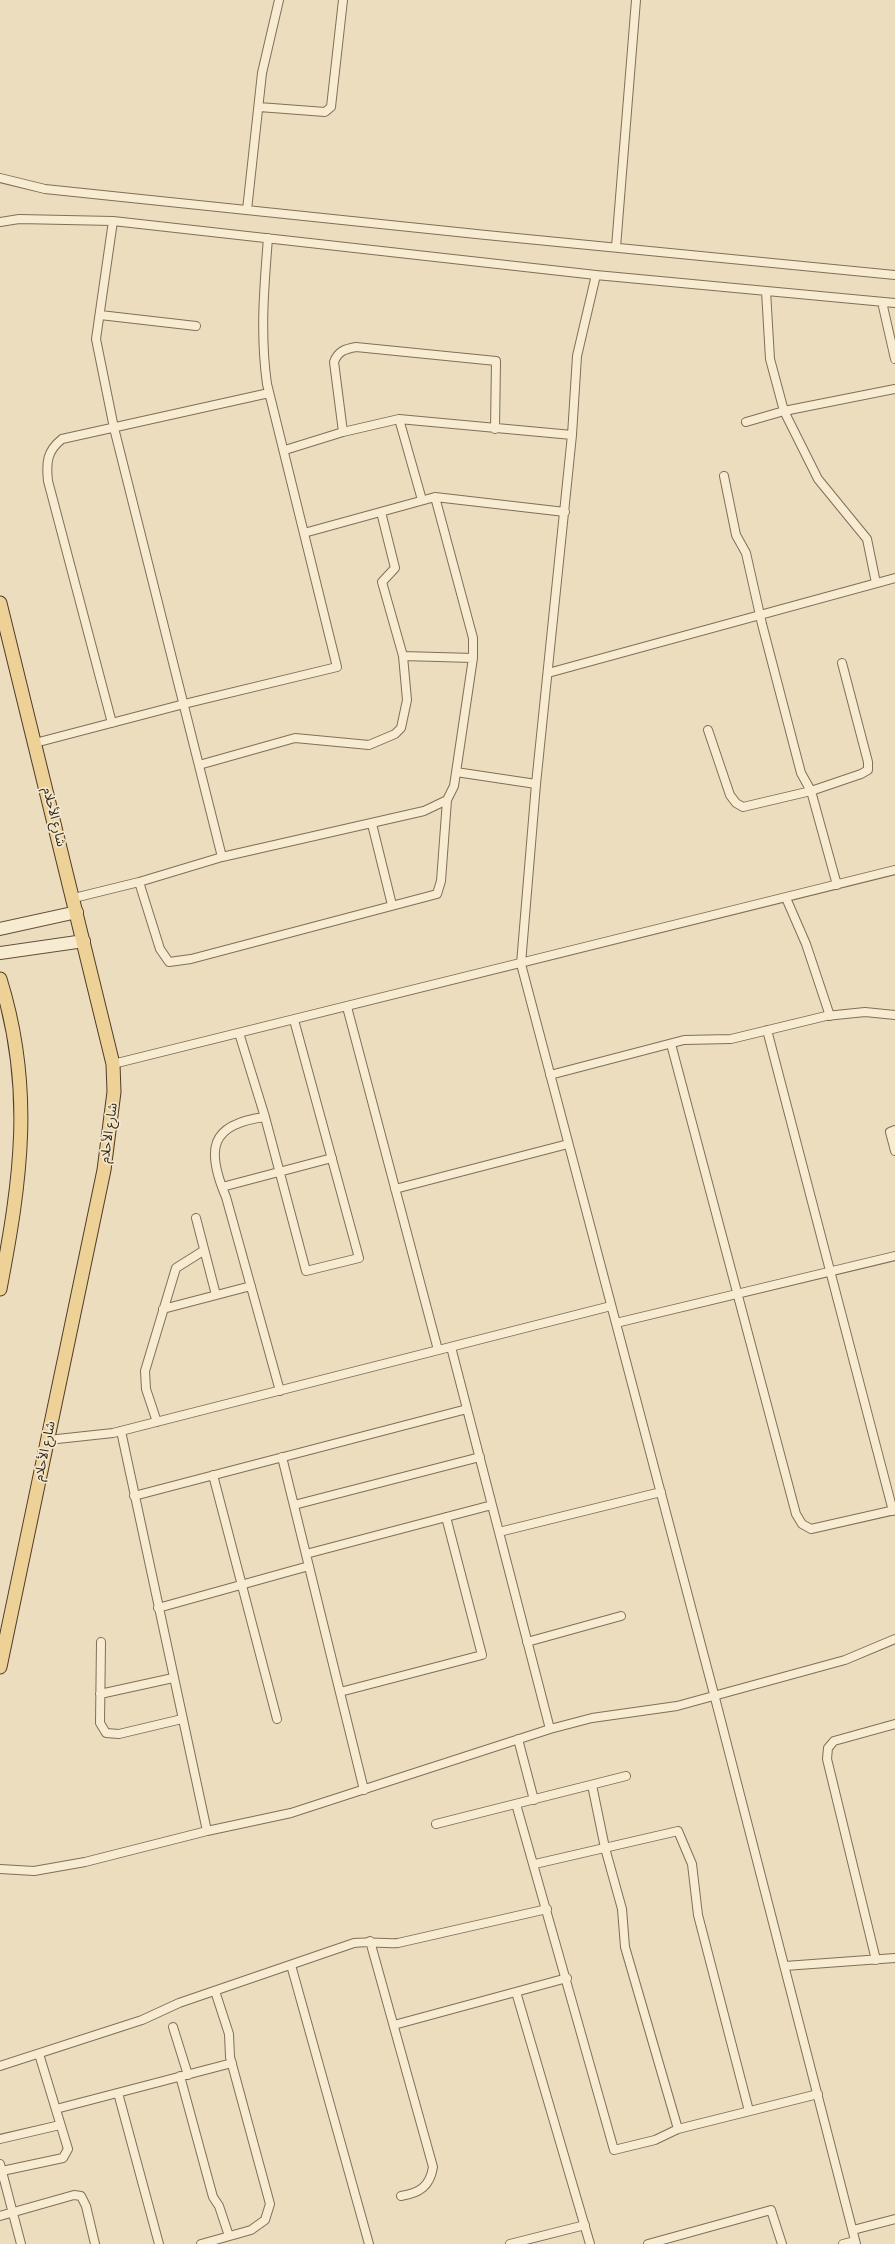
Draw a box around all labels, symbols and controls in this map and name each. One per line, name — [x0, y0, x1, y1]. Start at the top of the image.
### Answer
street label: شارع الأحلام — [39, 786, 69, 848]
street label: شارع الأحلام — [97, 1102, 121, 1164]
street label: شارع الأحلام — [31, 1420, 59, 1482]

